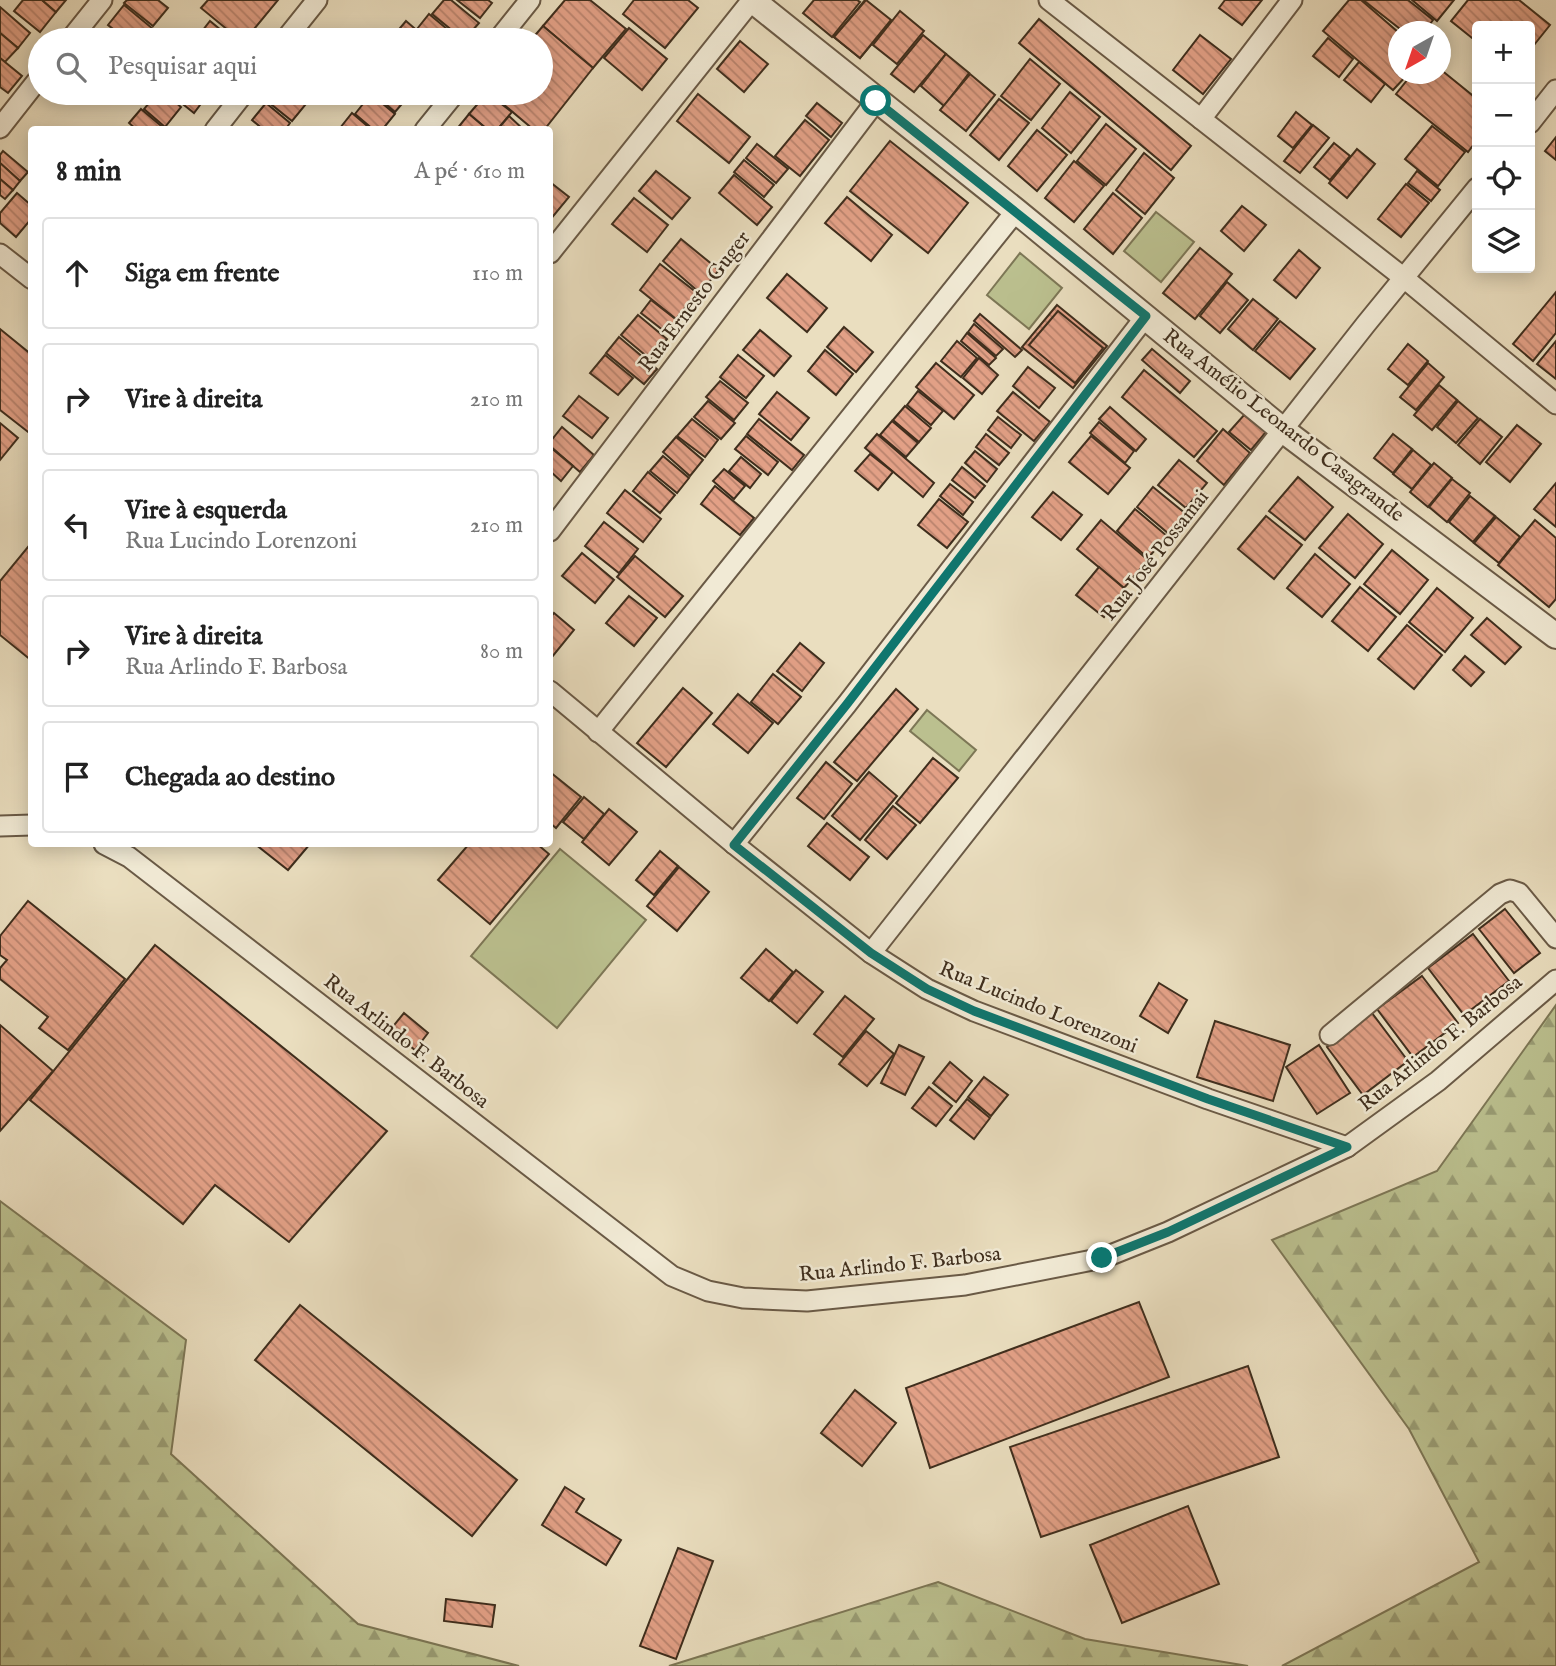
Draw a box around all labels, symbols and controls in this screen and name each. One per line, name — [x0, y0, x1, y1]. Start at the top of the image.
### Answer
north arrow — [1388, 21, 1451, 84]
map controls — [1472, 21, 1535, 273]
button: + — [1472, 21, 1535, 84]
search box — [28, 28, 553, 105]
icon: search — [52, 48, 90, 86]
text: Pesquisar aqui — [108, 50, 257, 83]
button: − — [1472, 84, 1535, 147]
route start — [860, 85, 891, 116]
button: locate — [1472, 147, 1535, 210]
text: 8 min — [56, 153, 122, 191]
text: A pé · 610 m — [414, 157, 525, 186]
button: layers — [1472, 210, 1535, 273]
street label: Rua Ernesto Guger — [633, 226, 757, 378]
icon: ahead — [58, 254, 96, 292]
text: Siga em frente — [125, 257, 280, 290]
text: 110 m — [472, 259, 523, 288]
street label: Rua Amélio Leonardo Casagrande — [1157, 323, 1410, 529]
icon: right — [58, 380, 96, 418]
text: Vire à direita — [125, 383, 262, 416]
text: 210 m — [470, 385, 523, 414]
street label: Rua José Possamai — [1096, 485, 1216, 627]
text: Vire à esquerda — [125, 494, 287, 527]
icon: left — [58, 506, 96, 544]
text: 210 m — [470, 511, 523, 540]
text: Rua Lucindo Lorenzoni — [125, 527, 357, 556]
text: Vire à direita — [125, 620, 262, 653]
icon: right — [58, 632, 96, 670]
text: 80 m — [480, 637, 523, 666]
text: Rua Arlindo F. Barbosa — [125, 653, 348, 682]
icon: arrive — [58, 758, 96, 796]
text: Chegada ao destino — [125, 761, 335, 794]
street label: Rua Lucindo Lorenzoni — [935, 956, 1141, 1060]
street label: Rua Arlindo F. Barbosa — [318, 969, 495, 1116]
street label: Rua Arlindo F. Barbosa — [1354, 969, 1529, 1118]
street label: Rua Arlindo F. Barbosa — [798, 1241, 1003, 1289]
route end — [1086, 1242, 1117, 1273]

